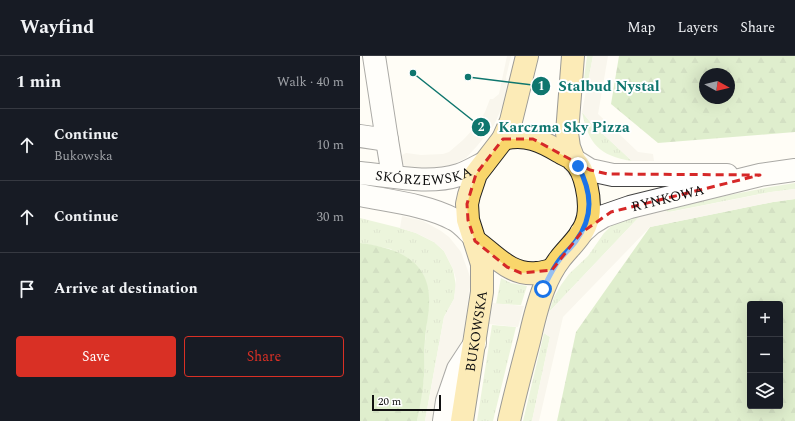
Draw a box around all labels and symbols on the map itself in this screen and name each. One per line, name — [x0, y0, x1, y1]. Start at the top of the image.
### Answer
north arrow — [699, 68, 735, 104]
callout: Stalbud Nystal — [531, 73, 668, 100]
text: Stalbud Nystal — [558, 75, 660, 98]
text: 1 — [538, 77, 544, 96]
callout: Karczma Sky Pizza — [471, 114, 638, 141]
text: Karczma Sky Pizza — [498, 116, 630, 139]
text: 2 — [478, 118, 485, 137]
route end — [569, 157, 587, 175]
street label: SKÓRZEWSKA — [374, 161, 476, 191]
street label: RYNKOWA — [629, 179, 707, 217]
route start — [534, 280, 552, 298]
street label: BUKOWSKA — [460, 288, 493, 373]
scale bar — [372, 393, 441, 412]

